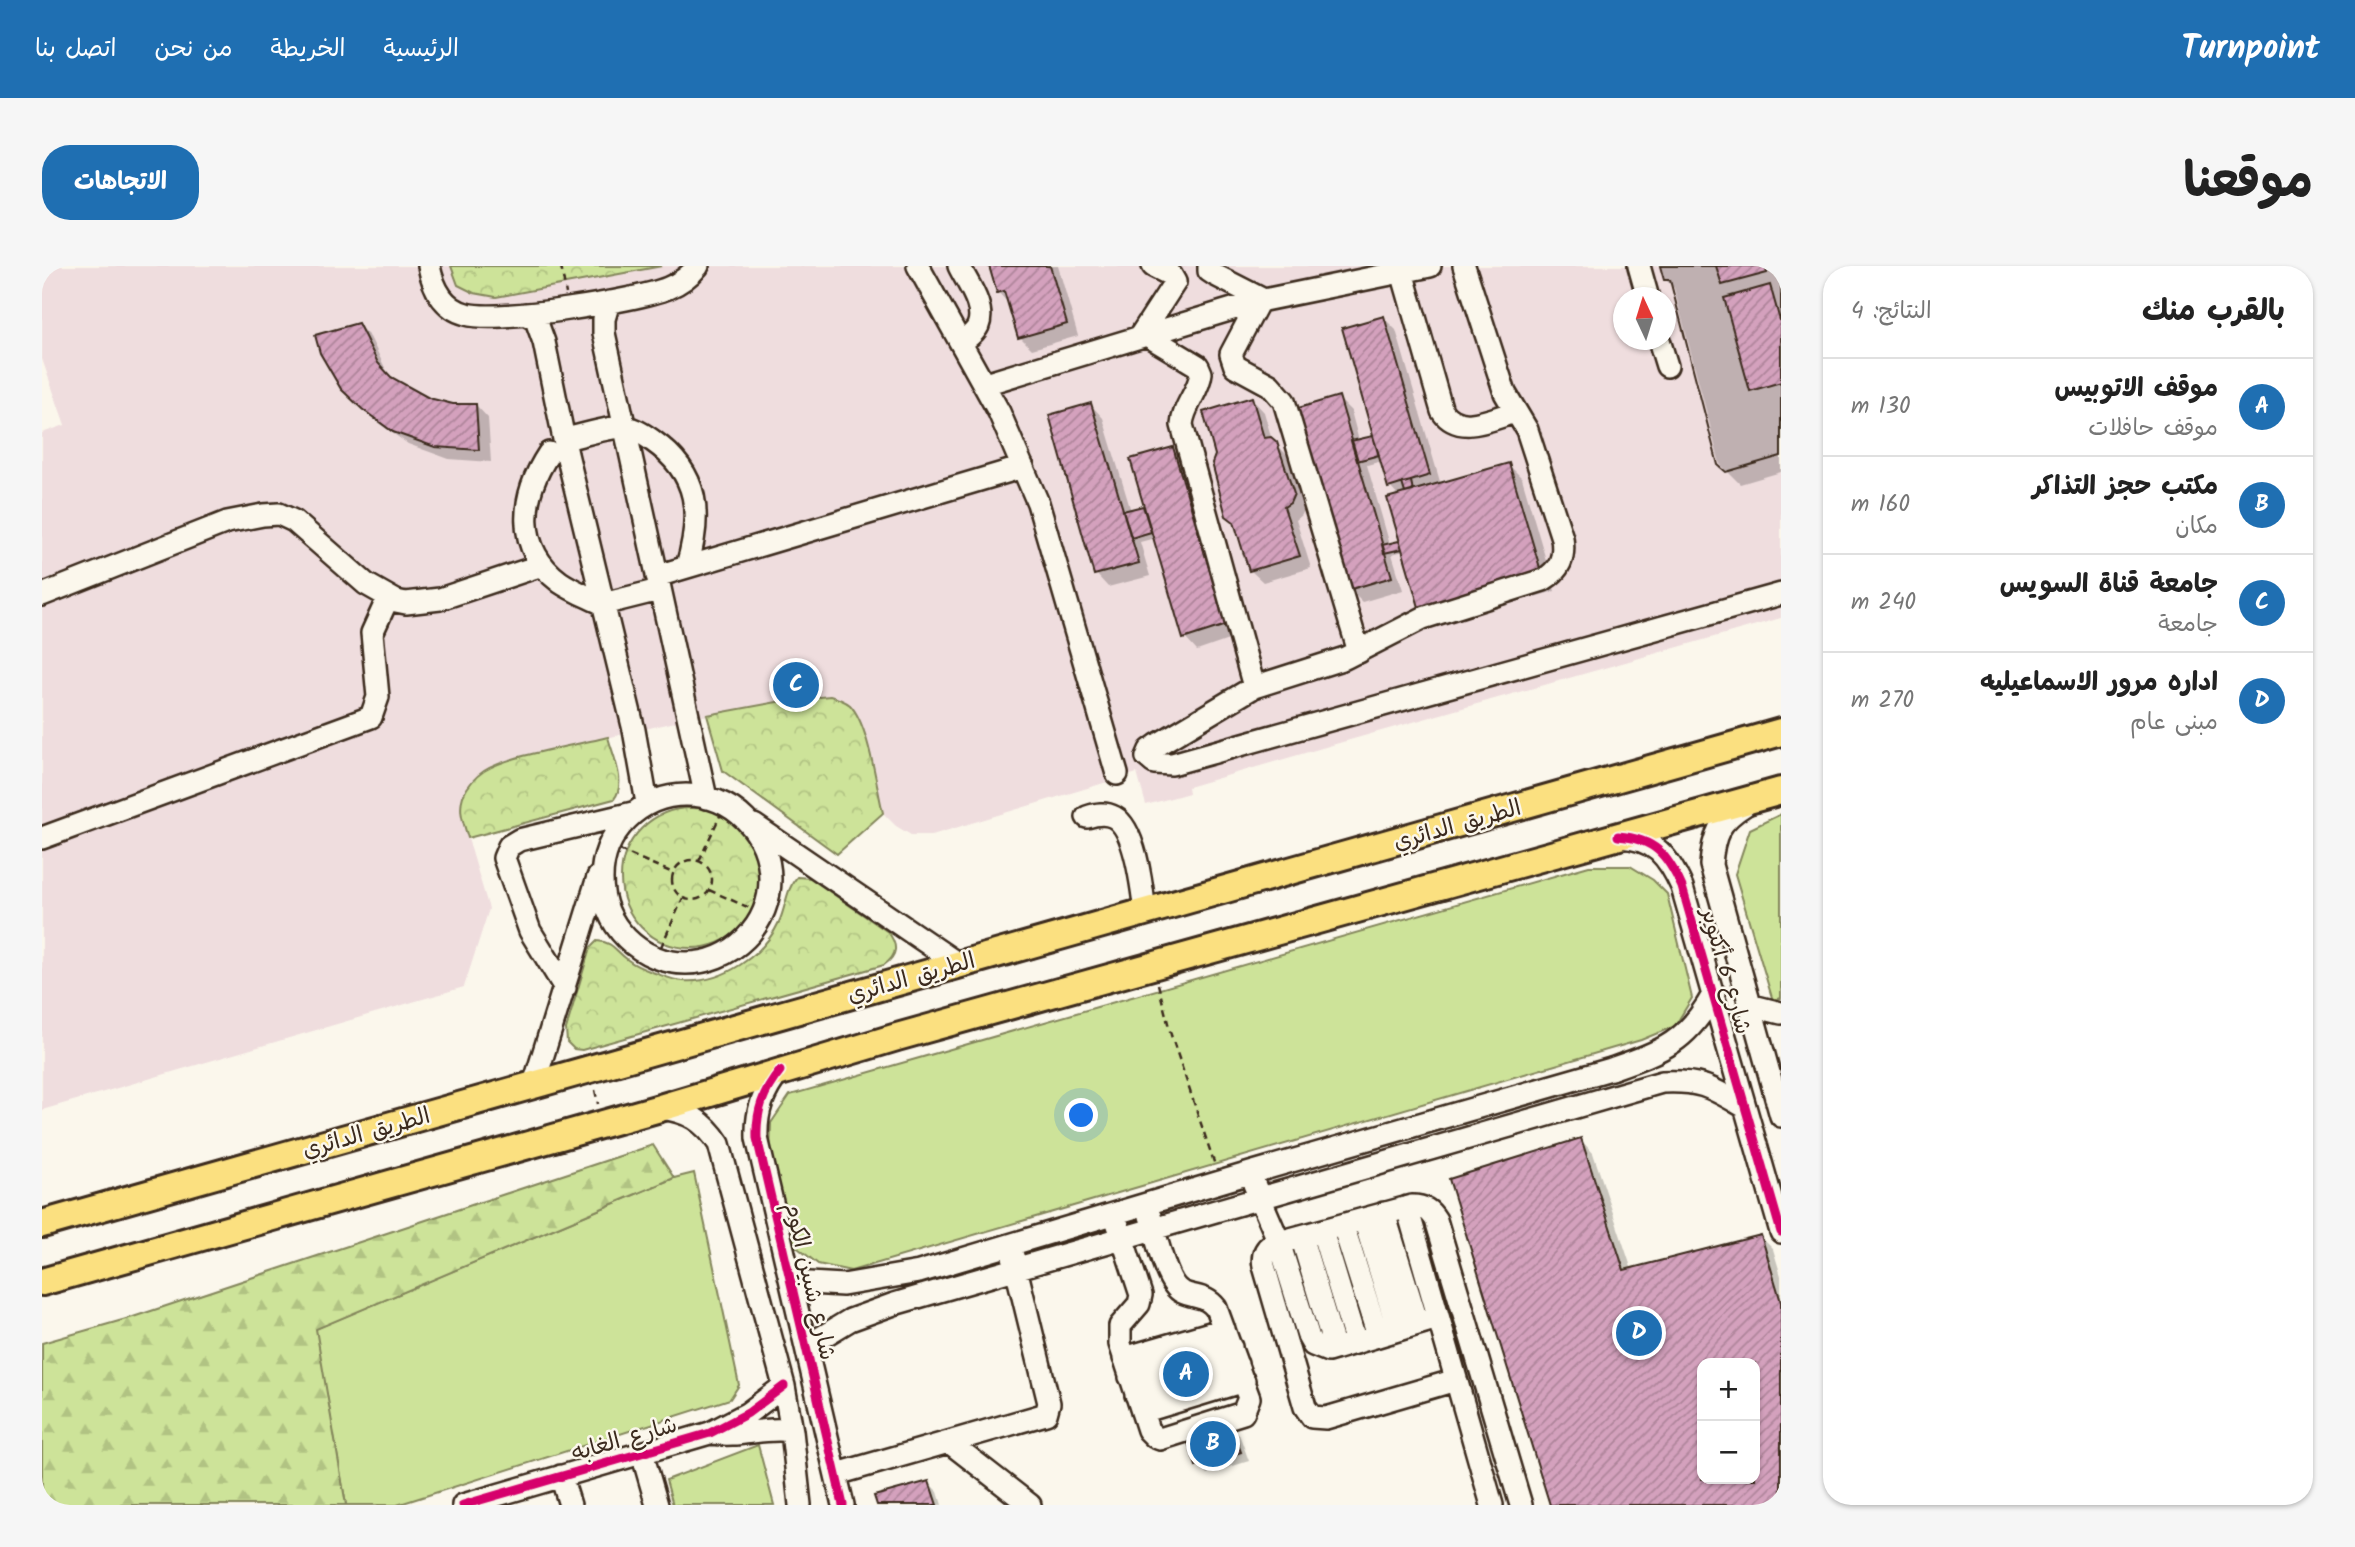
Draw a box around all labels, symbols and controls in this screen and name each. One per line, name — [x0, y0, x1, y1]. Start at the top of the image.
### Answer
text: Turnpoint — [2181, 23, 2320, 76]
text: اتصل بنا — [35, 30, 116, 69]
text: من نحن — [154, 30, 233, 69]
text: الخريطة — [271, 30, 345, 69]
text: الرئيسية — [383, 30, 459, 69]
text: موقعنا — [2183, 144, 2313, 222]
button: الاتجاهات — [42, 145, 199, 220]
north arrow — [1613, 287, 1676, 350]
text: بالقرب منك — [2142, 288, 2285, 336]
text: النتائج: 4 — [1851, 294, 1932, 330]
text: موقف الاتوبيس — [2054, 368, 2218, 410]
text: 130 m — [1851, 389, 1910, 425]
text: A — [2255, 389, 2269, 425]
text: موقف حافلات — [2088, 411, 2218, 447]
text: مكتب حجز التذاكر — [2032, 466, 2218, 508]
text: 160 m — [1851, 487, 1910, 523]
text: B — [2255, 487, 2269, 523]
text: مكان — [2175, 509, 2218, 545]
text: جامعة قناة السويس — [2000, 564, 2218, 606]
text: 240 m — [1851, 585, 1916, 621]
text: C — [2255, 585, 2269, 621]
text: جامعة — [2158, 607, 2218, 643]
pin: C — [773, 659, 819, 711]
text: اداره مرور الاسماعيليه — [1980, 662, 2218, 704]
text: 270 m — [1851, 683, 1914, 719]
text: D — [2254, 683, 2270, 719]
text: مبنى عام — [2130, 705, 2218, 741]
street label: الطريق الدائري — [1389, 790, 1526, 861]
street label: شارع 6 أكتوبر — [1689, 902, 1760, 1039]
street label: الطريق الدائري — [843, 943, 980, 1014]
street label: الطريق الدائري — [298, 1098, 435, 1169]
your location — [1064, 1098, 1098, 1132]
street label: شارع شبين الكوم — [773, 1199, 845, 1364]
pin: D — [1616, 1307, 1662, 1359]
pin: A — [1163, 1348, 1209, 1400]
map controls — [1697, 1358, 1760, 1484]
button: + — [1697, 1358, 1760, 1421]
street label: شارع الغابه — [567, 1408, 682, 1472]
pin: B — [1190, 1418, 1236, 1470]
button: − — [1697, 1421, 1760, 1484]

